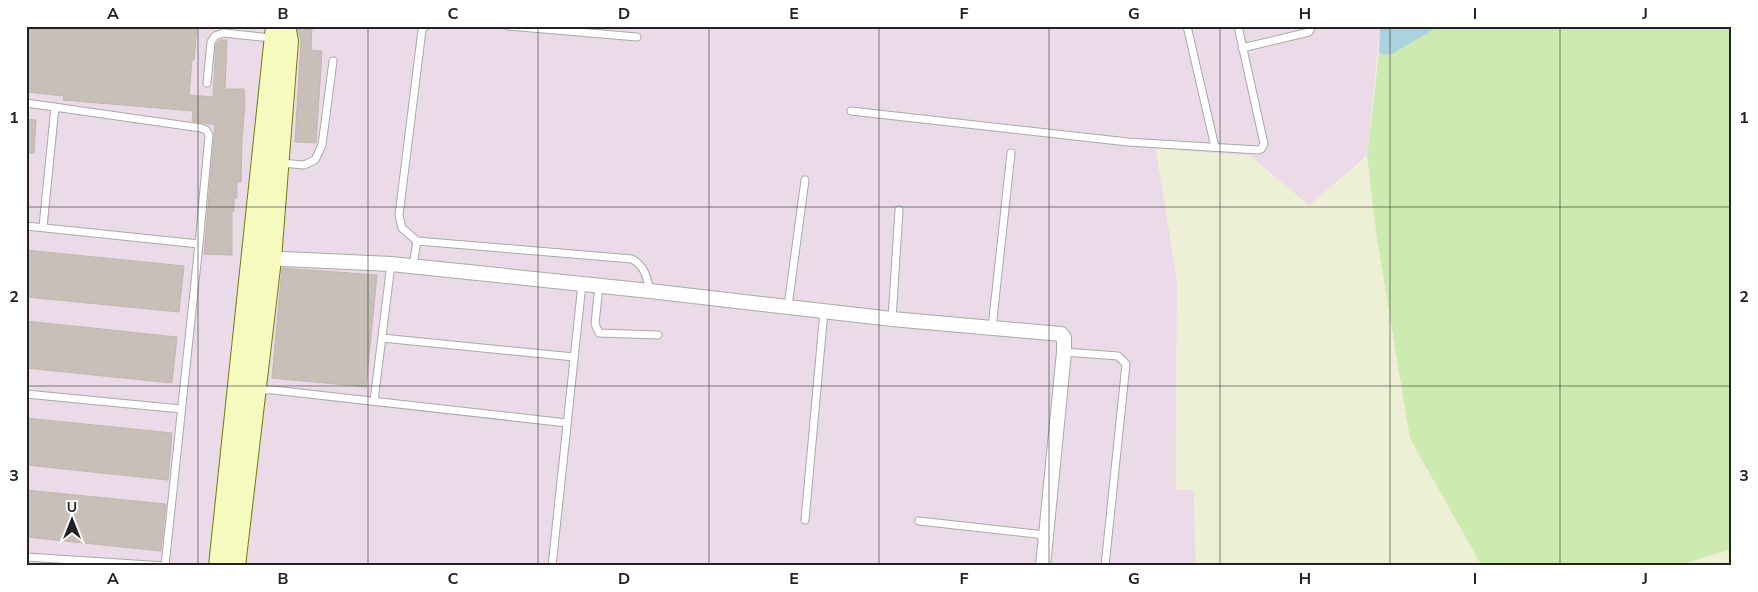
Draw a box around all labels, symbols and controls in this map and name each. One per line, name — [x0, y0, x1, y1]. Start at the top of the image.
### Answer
text: A — [107, 3, 119, 25]
text: B — [277, 3, 289, 25]
text: C — [448, 3, 459, 25]
text: D — [618, 3, 630, 25]
text: E — [789, 3, 799, 25]
text: F — [960, 3, 969, 25]
text: G — [1128, 3, 1140, 25]
text: H — [1299, 3, 1311, 25]
text: I — [1473, 3, 1477, 25]
text: J — [1641, 3, 1648, 25]
text: 1 — [9, 107, 19, 129]
text: 1 — [1739, 107, 1749, 129]
text: 2 — [9, 286, 19, 308]
text: 2 — [1739, 286, 1749, 308]
text: 3 — [9, 465, 19, 487]
text: 3 — [1739, 465, 1749, 487]
north arrow — [48, 494, 98, 544]
text: U — [67, 498, 77, 517]
text: A — [107, 568, 119, 590]
text: B — [277, 568, 289, 590]
text: C — [448, 568, 459, 590]
text: D — [618, 568, 630, 590]
text: E — [789, 568, 799, 590]
text: F — [960, 568, 969, 590]
text: G — [1128, 568, 1140, 590]
text: H — [1299, 568, 1311, 590]
text: I — [1473, 568, 1477, 590]
text: J — [1641, 568, 1648, 590]

